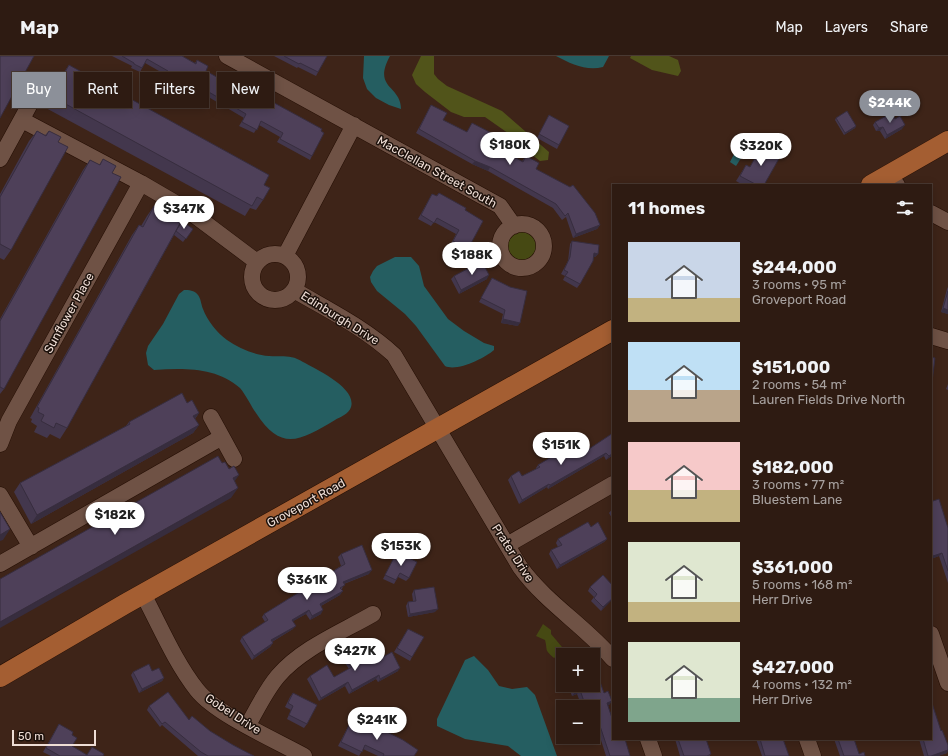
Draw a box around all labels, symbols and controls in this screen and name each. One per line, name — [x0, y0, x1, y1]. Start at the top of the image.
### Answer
text: Map — [20, 16, 59, 39]
text: Map — [776, 19, 803, 36]
text: Layers — [825, 19, 868, 36]
text: Share — [890, 19, 928, 36]
chip: Buy — [12, 72, 66, 108]
chip: Rent — [74, 72, 132, 108]
chip: Filters — [140, 72, 209, 108]
chip: New — [217, 72, 274, 108]
pin: $244K — [862, 90, 918, 124]
text: $244K — [868, 95, 912, 110]
pin: $180K — [482, 132, 538, 166]
street label: MacClellan Street South — [375, 133, 499, 211]
pin: $320K — [733, 133, 789, 167]
text: $180K — [489, 137, 531, 152]
text: $320K — [739, 138, 783, 153]
pin: $347K — [156, 196, 212, 230]
icon: filters — [894, 197, 916, 219]
text: 11 homes — [628, 198, 705, 218]
text: $347K — [163, 201, 205, 216]
pin: $188K — [444, 242, 500, 276]
text: $188K — [451, 247, 493, 262]
text: $244,000 — [752, 257, 837, 277]
icon: home — [660, 258, 708, 306]
street label: Sunflower Place — [41, 270, 97, 356]
text: 3 rooms · 95 m² — [752, 277, 846, 292]
street label: Edinburgh Drive — [298, 288, 382, 348]
text: Groveport Road — [752, 292, 846, 307]
text: $151,000 — [752, 357, 830, 377]
icon: home — [660, 358, 708, 406]
text: 2 rooms · 54 m² — [752, 377, 846, 392]
text: Lauren Fields Drive North — [752, 392, 905, 407]
pin: $151K — [533, 432, 589, 466]
text: $151K — [542, 437, 580, 452]
text: $182,000 — [752, 457, 834, 477]
icon: home — [660, 458, 708, 506]
street label: Groveport Road — [265, 476, 347, 530]
text: 3 rooms · 77 m² — [752, 477, 844, 492]
text: Bluestem Lane — [752, 492, 842, 507]
pin: $182K — [87, 502, 143, 536]
text: $182K — [94, 507, 136, 522]
street label: Prater Drive — [489, 521, 537, 585]
pin: $153K — [373, 533, 429, 567]
text: $153K — [381, 538, 421, 553]
text: $361,000 — [752, 557, 833, 577]
icon: home — [660, 558, 708, 606]
pin: $361K — [279, 567, 335, 601]
text: $361K — [287, 572, 327, 587]
text: 5 rooms · 168 m² — [752, 577, 852, 592]
text: Herr Drive — [752, 592, 813, 607]
pin: $427K — [327, 638, 383, 672]
text: $427K — [334, 643, 376, 658]
map controls — [556, 648, 600, 744]
button: + — [556, 648, 600, 692]
text: $427,000 — [752, 657, 834, 677]
icon: home — [660, 658, 708, 706]
text: 4 rooms · 132 m² — [752, 677, 852, 692]
street label: Gobel Drive — [202, 691, 264, 737]
text: Herr Drive — [752, 692, 813, 707]
button: − — [556, 700, 600, 744]
pin: $241K — [349, 707, 405, 741]
text: $241K — [357, 712, 397, 727]
scale bar — [12, 728, 96, 747]
text: 50 m — [18, 730, 44, 743]

